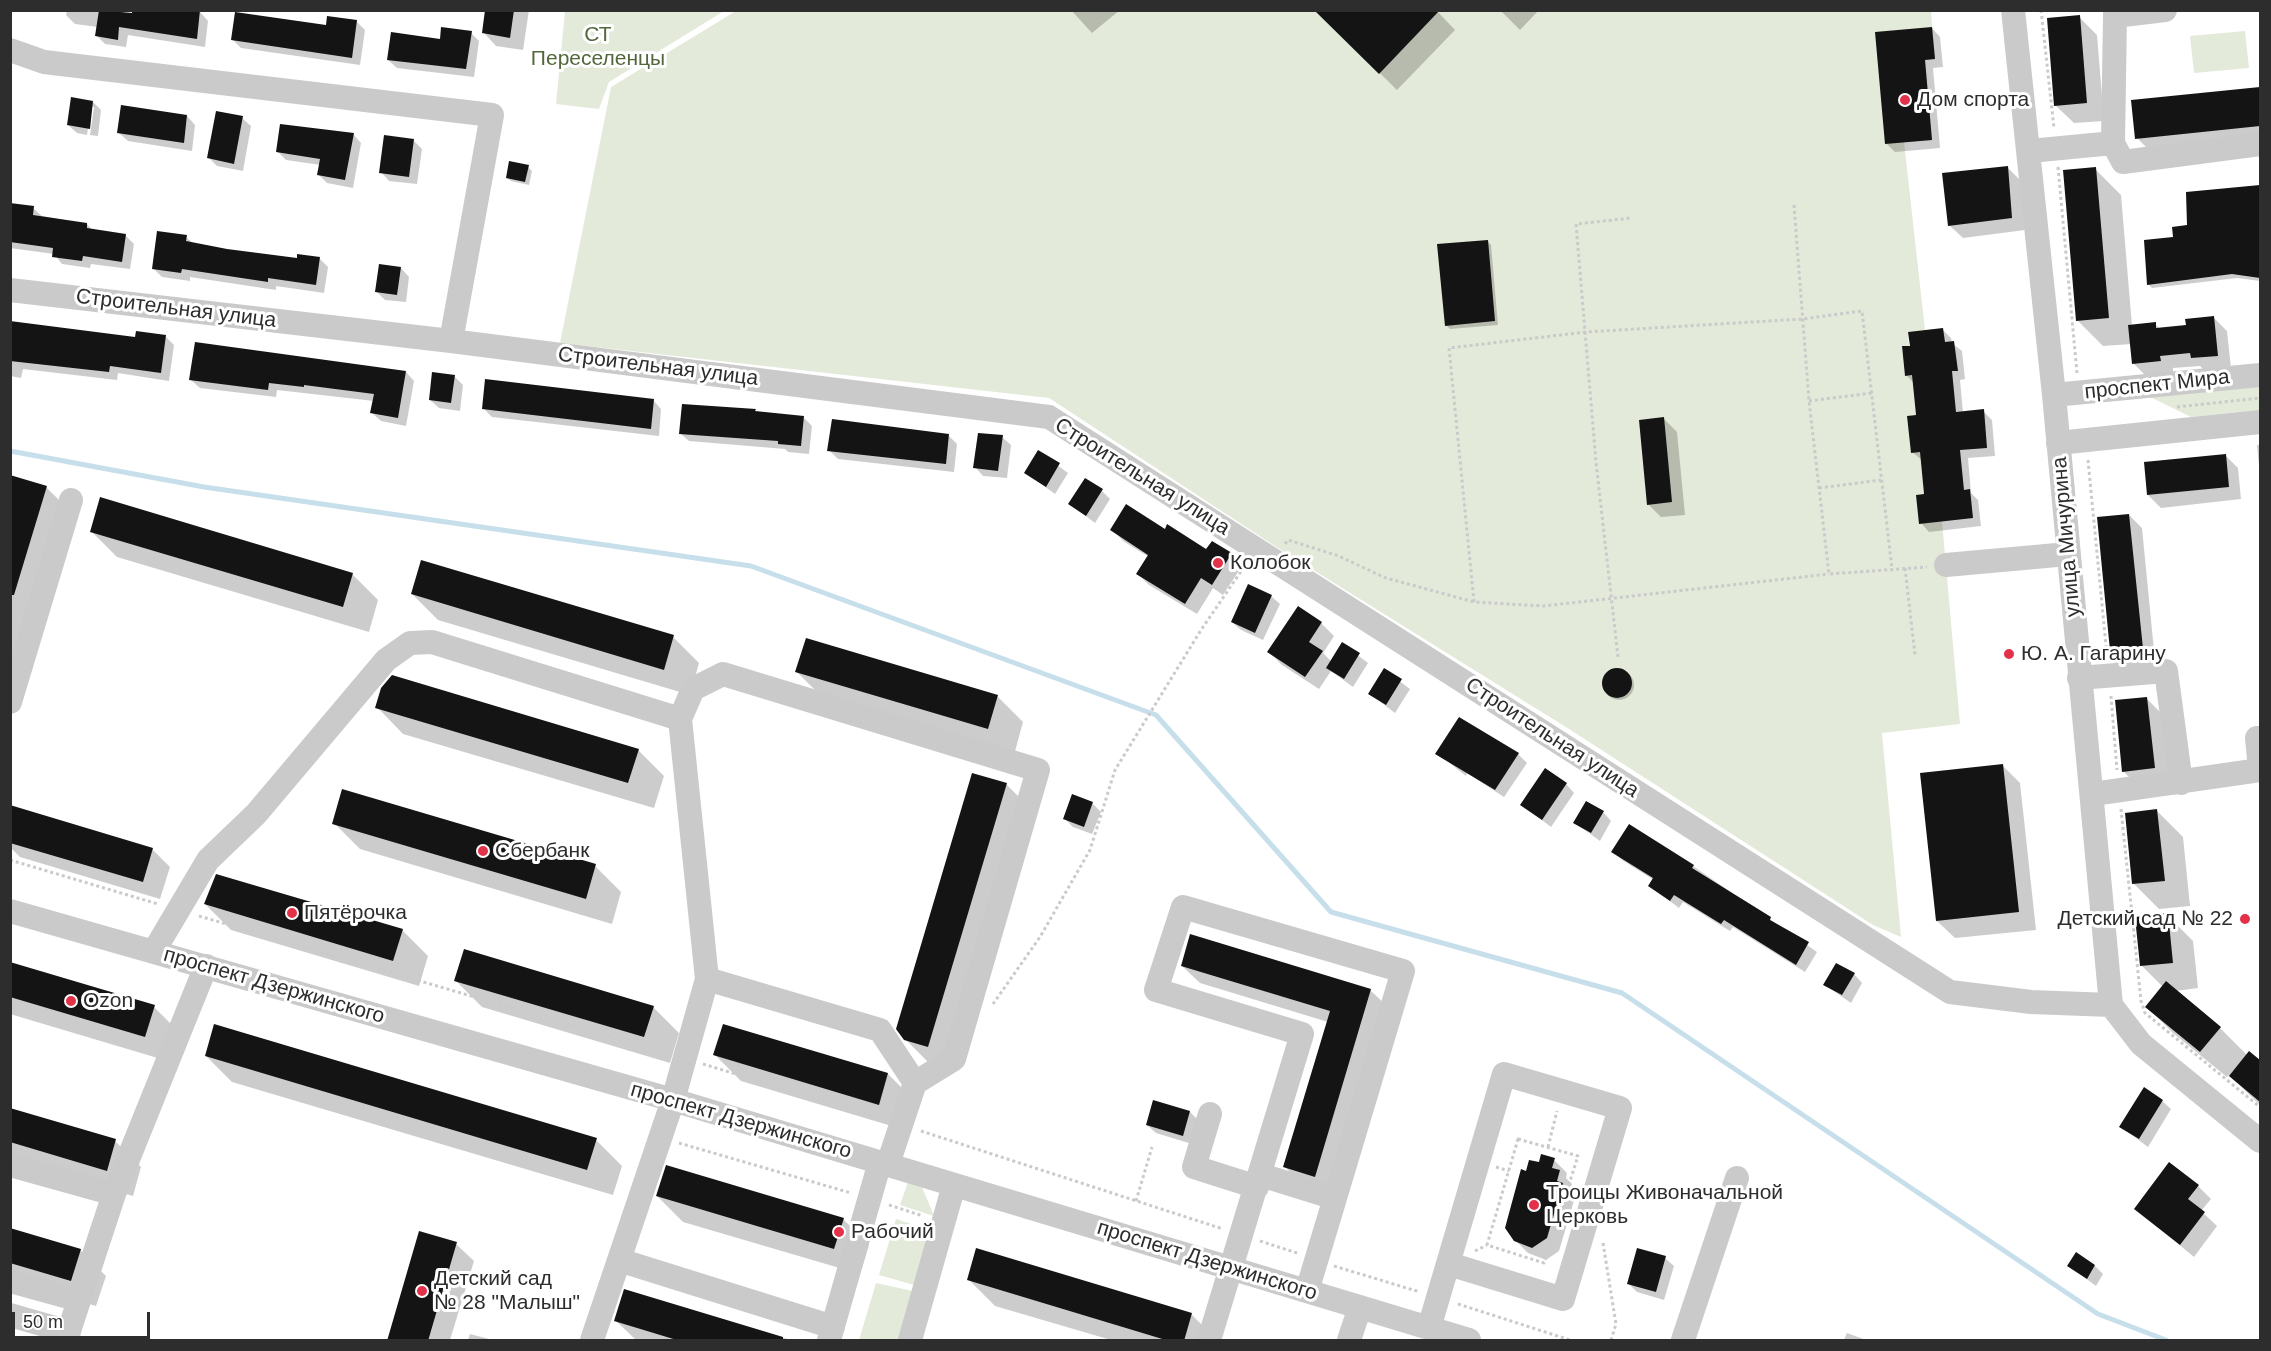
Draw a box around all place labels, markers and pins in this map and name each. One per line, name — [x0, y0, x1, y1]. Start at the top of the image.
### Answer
place label: Дом спорта — [1917, 87, 2029, 113]
marker: Дом спорта — [1898, 93, 1912, 107]
place label: Колобок — [1230, 550, 1311, 576]
marker: Колобок — [1211, 556, 1225, 570]
place label: Ю. А. Гагарину — [2021, 641, 2166, 667]
marker: Ю. А. Гагарину — [2002, 647, 2016, 661]
place label: Сбербанк — [495, 838, 589, 864]
marker: Сбербанк — [476, 844, 490, 858]
place label: Пятёрочка — [304, 900, 407, 926]
marker: Пятёрочка — [285, 906, 299, 920]
place label: Детский сад № 22 — [2057, 906, 2233, 932]
marker: Детский сад № 22 — [2238, 912, 2252, 926]
place label: Ozon — [83, 988, 133, 1014]
marker: Ozon — [64, 994, 78, 1008]
place label: Троицы Живоначальной Церковь — [1546, 1180, 1783, 1230]
marker: Троицы Живоначальной Церковь — [1527, 1198, 1541, 1212]
place label: Рабочий — [851, 1219, 934, 1245]
marker: Рабочий — [832, 1225, 846, 1239]
place label: Детский сад № 28 "Малыш" — [434, 1266, 580, 1316]
marker: Детский сад № 28 "Малыш" — [415, 1284, 429, 1298]

